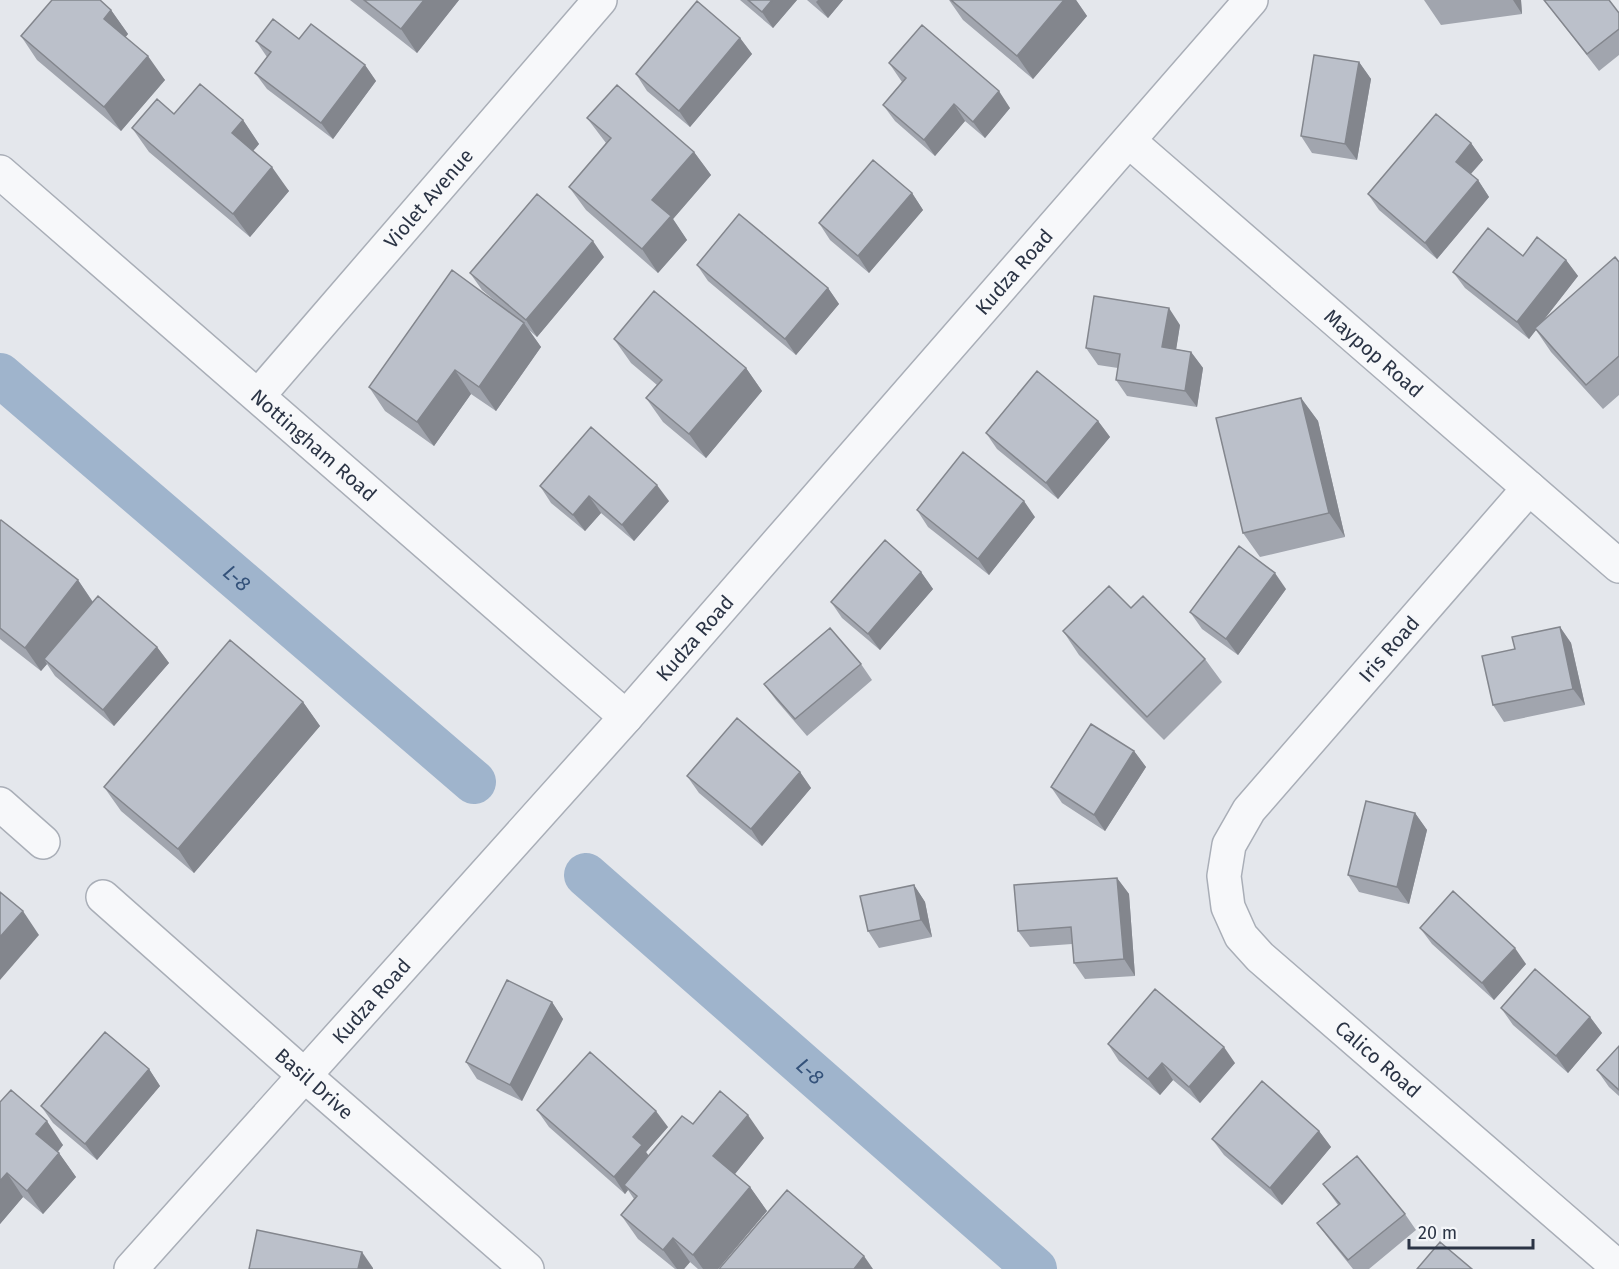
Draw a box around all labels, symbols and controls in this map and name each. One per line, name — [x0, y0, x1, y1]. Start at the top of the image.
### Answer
street label: Violet Avenue — [379, 144, 478, 253]
street label: Kudza Road — [970, 224, 1058, 320]
street label: Maypop Road — [1319, 304, 1428, 403]
street label: Nottingham Road — [246, 384, 382, 506]
water label: L-8 — [218, 559, 256, 597]
street label: Kudza Road — [651, 590, 739, 686]
street label: Iris Road — [1354, 611, 1424, 687]
street label: Kudza Road — [327, 953, 416, 1048]
street label: Calico Road — [1330, 1016, 1426, 1103]
street label: Basil Drive — [270, 1043, 358, 1124]
water label: L-8 — [791, 1053, 829, 1091]
scale bar — [1409, 1212, 1534, 1250]
text: 20 m — [1418, 1222, 1457, 1244]

